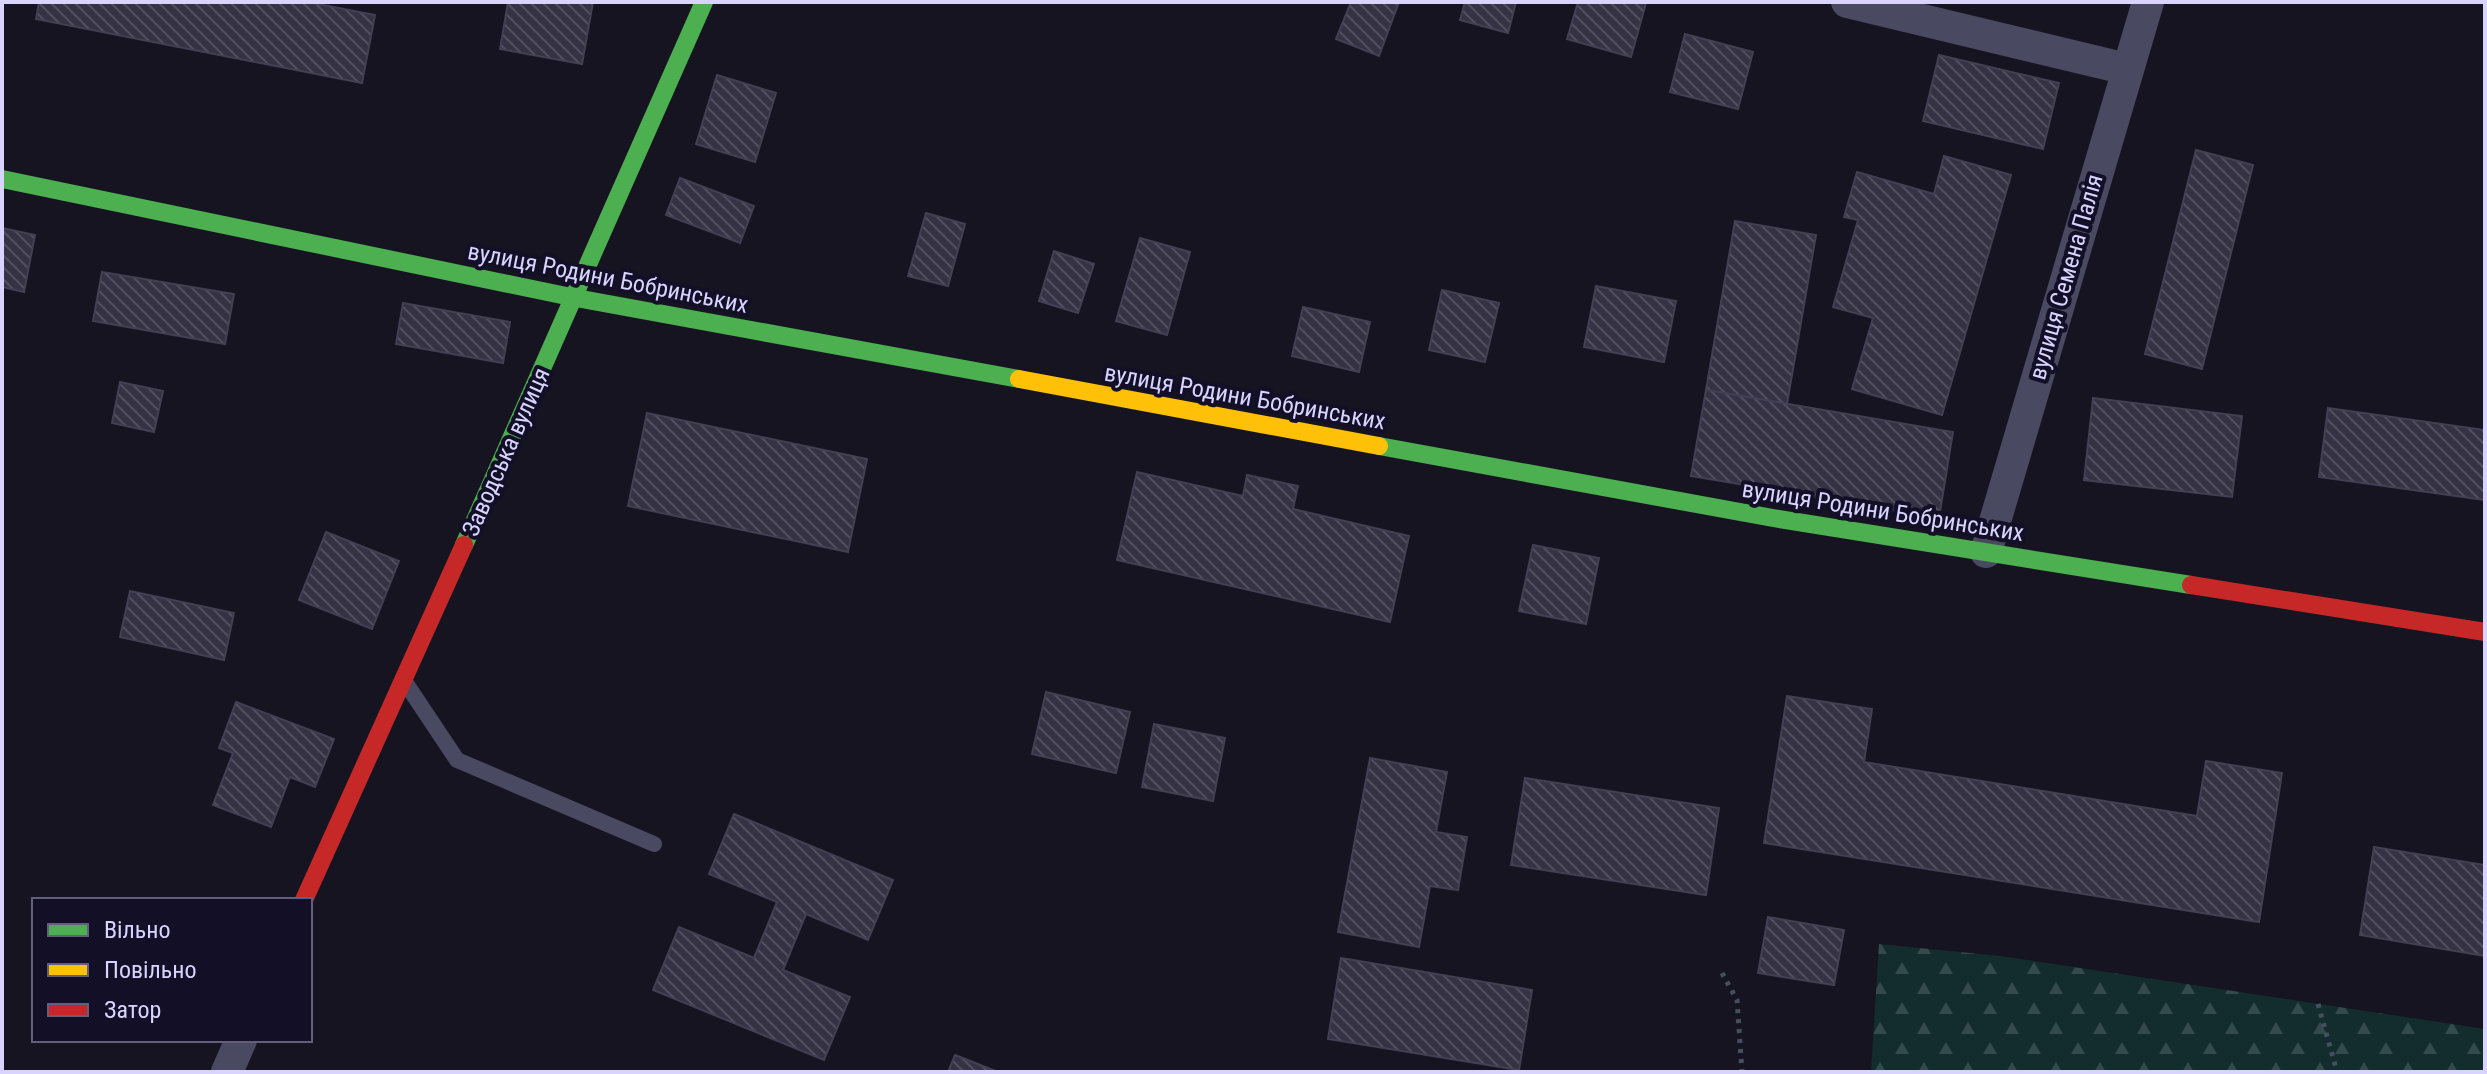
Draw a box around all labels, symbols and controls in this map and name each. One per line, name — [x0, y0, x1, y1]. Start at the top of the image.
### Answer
street label: вулиця Семена Палія — [2023, 171, 2109, 383]
street label: вулиця Родини Бобринських — [465, 237, 751, 319]
street label: вулиця Родини Бобринських — [1102, 358, 1388, 436]
street label: Заводська вулиця — [456, 363, 556, 541]
street label: вулиця Родини Бобринських — [1740, 475, 2026, 547]
legend — [32, 898, 312, 1042]
text: Вільно — [104, 916, 171, 944]
text: Повільно — [104, 956, 197, 984]
text: Затор — [104, 996, 161, 1024]

